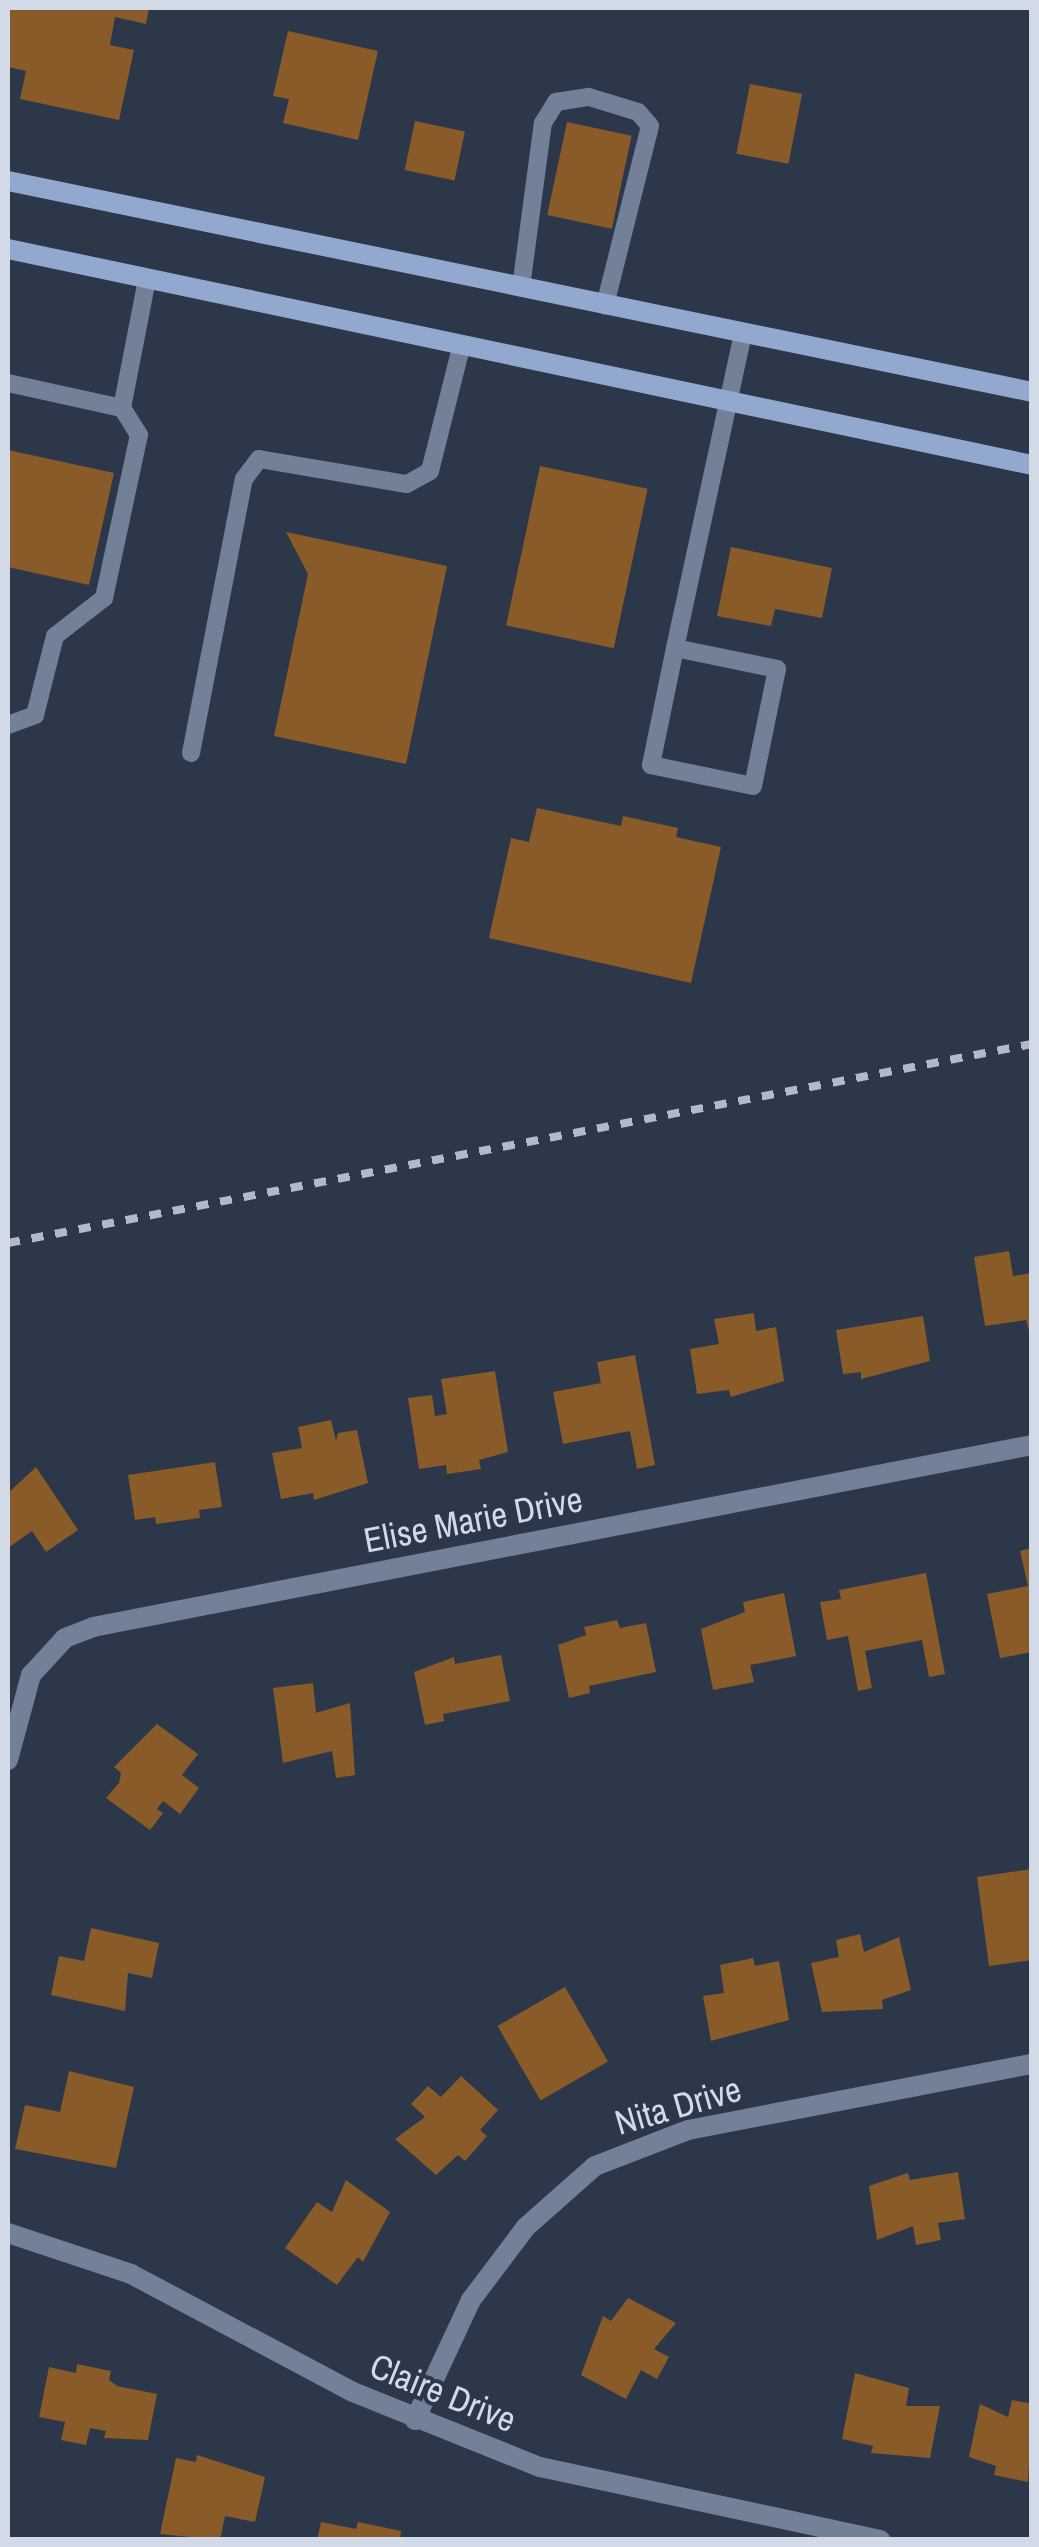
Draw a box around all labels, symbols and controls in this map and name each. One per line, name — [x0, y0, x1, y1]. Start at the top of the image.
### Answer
street label: Elise Marie Drive — [360, 1478, 586, 1562]
street label: Nita Drive — [610, 2068, 746, 2144]
street label: Claire Drive — [364, 2345, 522, 2441]

